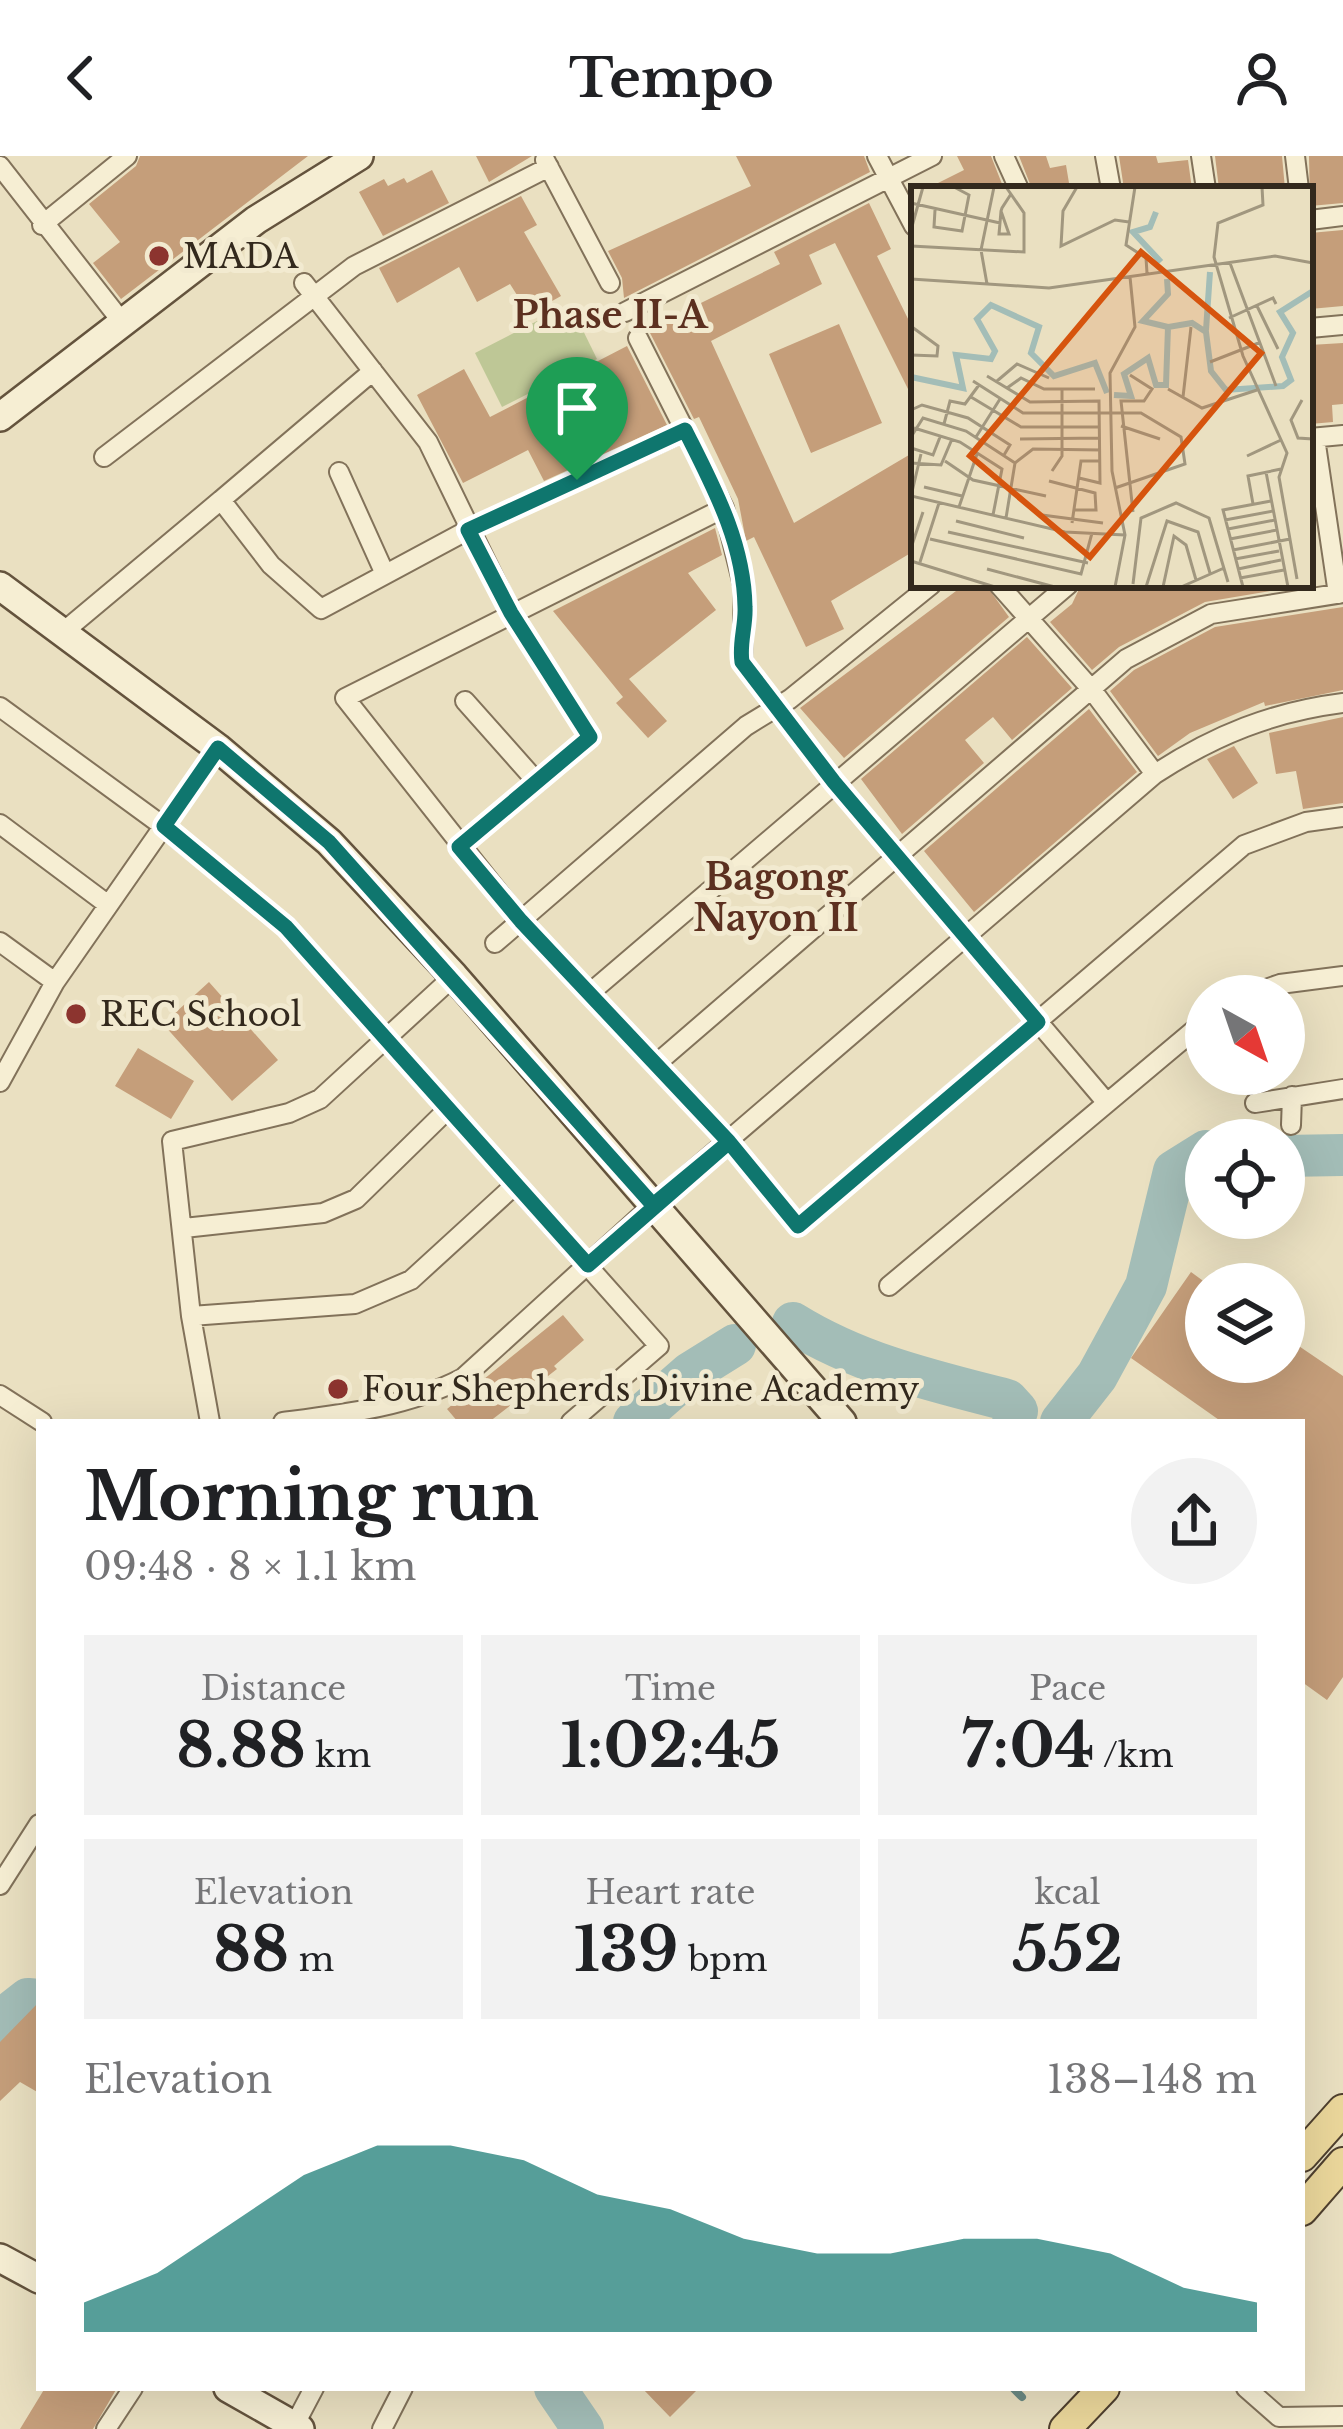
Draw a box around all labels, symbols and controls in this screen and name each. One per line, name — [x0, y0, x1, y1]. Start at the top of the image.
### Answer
icon: back — [48, 45, 114, 111]
text: Tempo — [569, 45, 774, 112]
icon: person — [1229, 45, 1295, 111]
inset map — [911, 186, 1313, 588]
place label: MADA — [183, 236, 299, 277]
marker: MADA — [146, 243, 172, 269]
district label: Phase II-A — [513, 293, 709, 338]
pin — [526, 357, 628, 480]
icon: arrive — [544, 375, 610, 441]
district label: Bagong Nayon II — [693, 855, 859, 941]
north arrow — [1185, 975, 1305, 1095]
map controls — [1185, 975, 1305, 1383]
place label: REC School — [100, 994, 301, 1035]
marker: REC School — [63, 1001, 89, 1027]
button: locate — [1185, 1119, 1305, 1239]
button: layers — [1185, 1263, 1305, 1383]
place label: Four Shepherds Divine Academy — [362, 1369, 919, 1410]
marker: Four Shepherds Divine Academy — [325, 1376, 351, 1402]
text: Morning run — [84, 1456, 539, 1538]
button: share — [1131, 1458, 1257, 1584]
text: 09:48 · 8 × 1.1 km — [84, 1542, 416, 1591]
text: Distance — [201, 1668, 346, 1709]
text: Time — [625, 1668, 716, 1709]
text: Pace — [1029, 1668, 1106, 1709]
text: 8.88 — [176, 1709, 306, 1783]
text: 1:02:45 — [560, 1709, 781, 1783]
text: 7:04 — [961, 1709, 1095, 1783]
text: km — [306, 1735, 371, 1776]
text: /km — [1095, 1735, 1174, 1776]
text: Elevation — [194, 1872, 353, 1913]
text: Heart rate — [586, 1872, 755, 1913]
text: kcal — [1035, 1872, 1100, 1913]
text: 88 — [213, 1913, 289, 1987]
text: 139 — [574, 1913, 678, 1987]
text: 552 — [1012, 1913, 1123, 1987]
text: m — [289, 1939, 334, 1980]
text: bpm — [678, 1939, 767, 1980]
text: Elevation — [84, 2055, 272, 2104]
text: 138–148 m — [1047, 2055, 1257, 2104]

